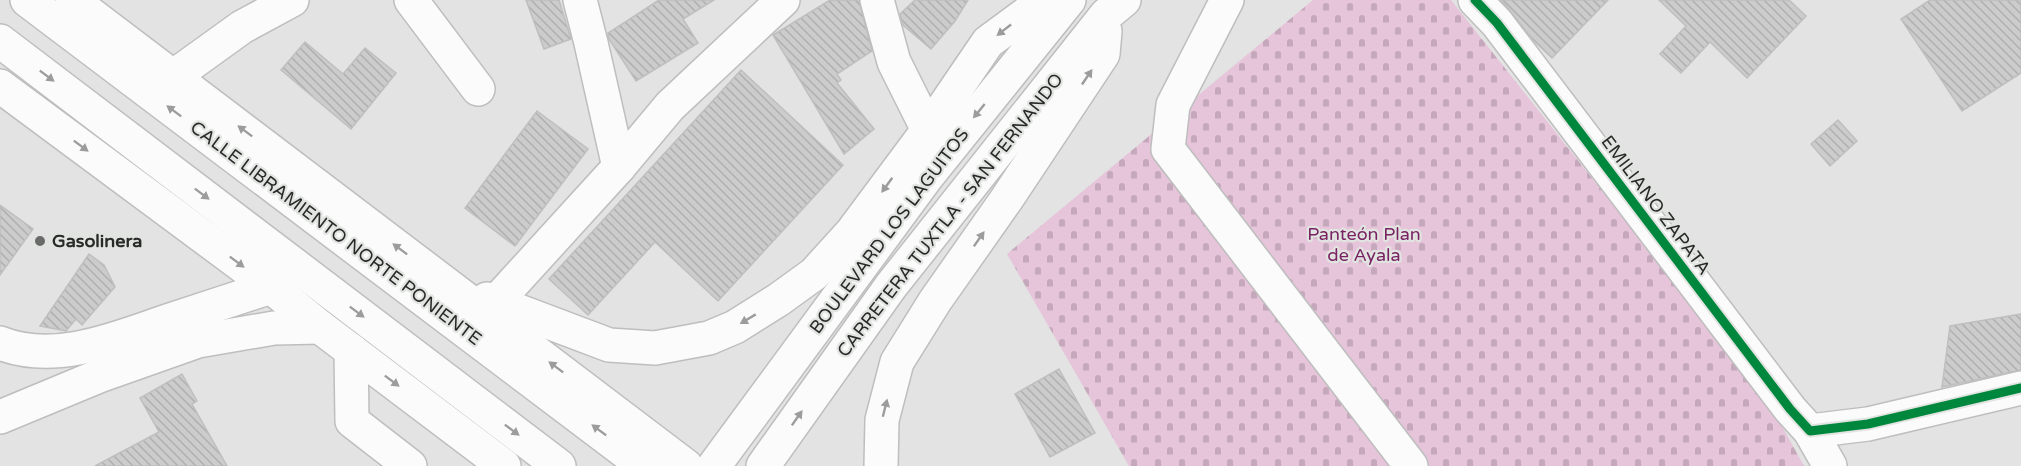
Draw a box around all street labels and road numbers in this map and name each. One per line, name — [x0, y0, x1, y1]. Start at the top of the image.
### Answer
street label: CARRETERA TUXTLA - SAN FERNANDO — [832, 69, 1068, 361]
street label: CALLE LIBRAMIENTO NORTE PONIENTE — [186, 116, 486, 350]
street label: BOULEVARD LOS LAGUITOS — [805, 124, 973, 338]
street label: EMILIANO ZAPATA — [1597, 131, 1715, 279]

